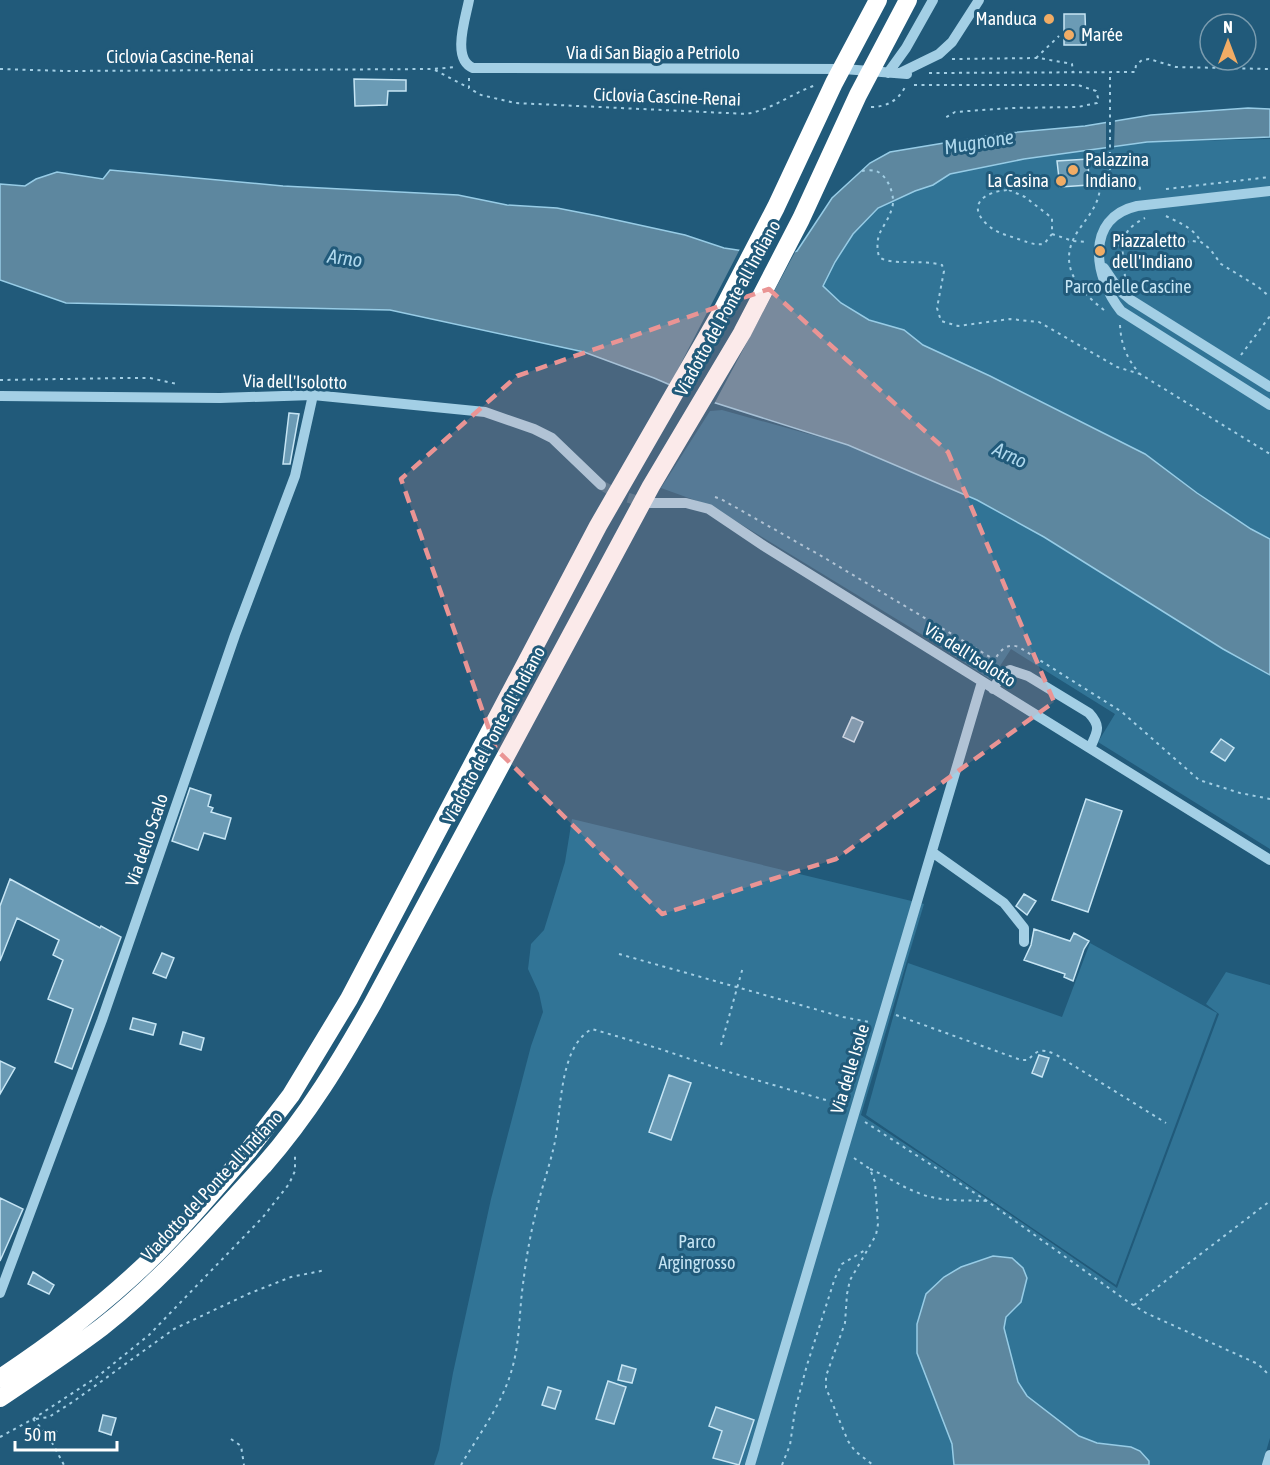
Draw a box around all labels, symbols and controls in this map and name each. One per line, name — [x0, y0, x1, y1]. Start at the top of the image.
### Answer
place label: Manduca — [976, 8, 1037, 29]
marker: Manduca — [1042, 12, 1056, 26]
north arrow — [1198, 12, 1258, 72]
text: N — [1223, 18, 1233, 36]
place label: Marée — [1081, 24, 1123, 45]
marker: Marée — [1062, 28, 1076, 42]
street label: Via di San Biagio a Petriolo — [566, 42, 740, 63]
street label: Ciclovia Cascine-Renai — [106, 46, 254, 67]
street label: Ciclovia Cascine-Renai — [593, 83, 741, 110]
water label: Mugnone — [942, 125, 1015, 158]
place label: Palazzina Indiano — [1085, 149, 1149, 191]
marker: Palazzina Indiano — [1066, 163, 1080, 177]
place label: La Casina — [987, 170, 1049, 191]
marker: La Casina — [1054, 174, 1068, 188]
street label: Viadotto del Ponte all'Indiano — [671, 216, 785, 399]
place label: Piazzaletto dell'Indiano — [1112, 230, 1193, 272]
water label: Arno — [325, 244, 364, 271]
marker: Piazzaletto dell'Indiano — [1093, 244, 1107, 258]
park label: Parco delle Cascine — [1065, 276, 1191, 297]
street label: Via dell'Isolotto — [243, 370, 347, 393]
water label: Arno — [989, 436, 1031, 472]
street label: Via dell'Isolotto — [921, 618, 1020, 691]
street label: Viadotto del Ponte all'Indiano — [438, 643, 549, 827]
street label: Via dello Scalo — [121, 791, 172, 889]
street label: Via delle Isole — [826, 1021, 873, 1116]
street label: Viadotto del Ponte all'Indiano — [137, 1106, 287, 1265]
park label: Parco Argingrosso — [659, 1231, 735, 1273]
scale bar — [15, 1414, 117, 1452]
text: 50 m — [24, 1424, 56, 1445]

